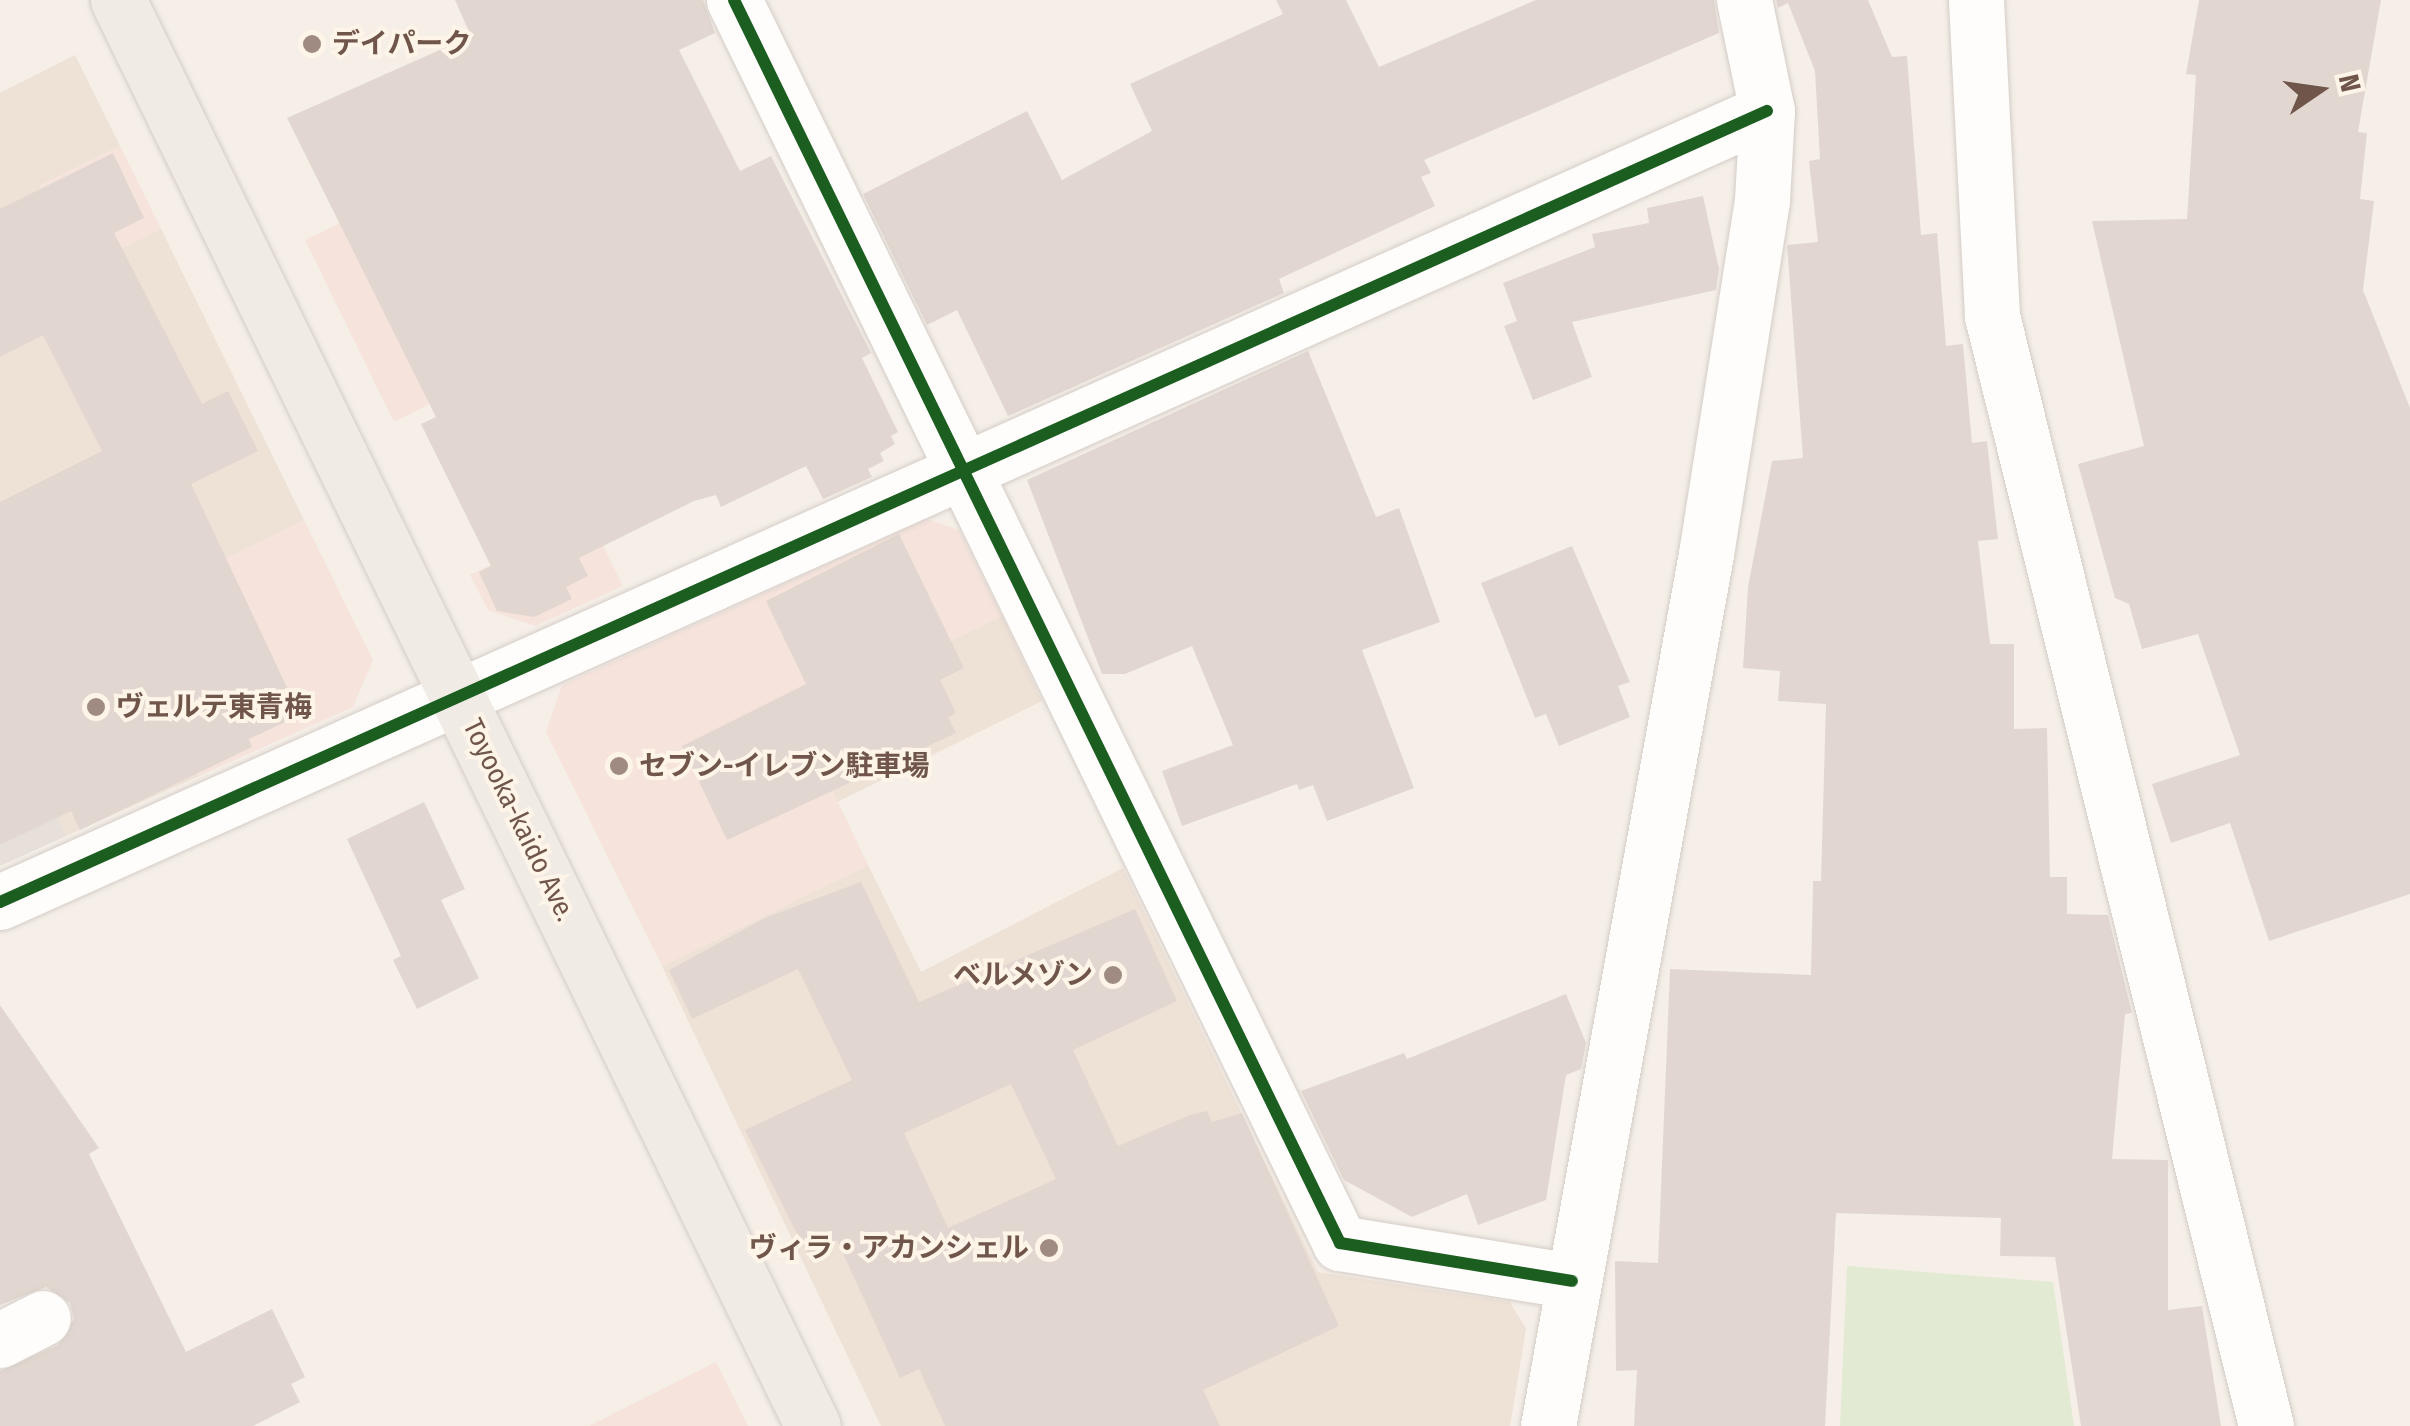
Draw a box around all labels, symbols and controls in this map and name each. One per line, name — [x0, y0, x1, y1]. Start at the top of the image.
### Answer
place label: デイパーク — [332, 27, 472, 61]
marker: デイパーク — [301, 33, 323, 55]
north arrow — [2270, 40, 2370, 140]
text: N — [2332, 71, 2368, 95]
place label: ヴェルテ東青梅 — [116, 690, 312, 724]
marker: ヴェルテ東青梅 — [85, 696, 107, 718]
street label: Toyooka-kaido Ave. — [456, 714, 582, 926]
place label: セブン-イレブン駐車場 — [639, 749, 929, 783]
marker: セブン-イレブン駐車場 — [608, 755, 630, 777]
place label: ベルメゾン — [953, 958, 1093, 992]
marker: ベルメゾン — [1102, 964, 1124, 986]
place label: ヴィラ・アカンシェル — [749, 1231, 1029, 1265]
marker: ヴィラ・アカンシェル — [1038, 1237, 1060, 1259]

